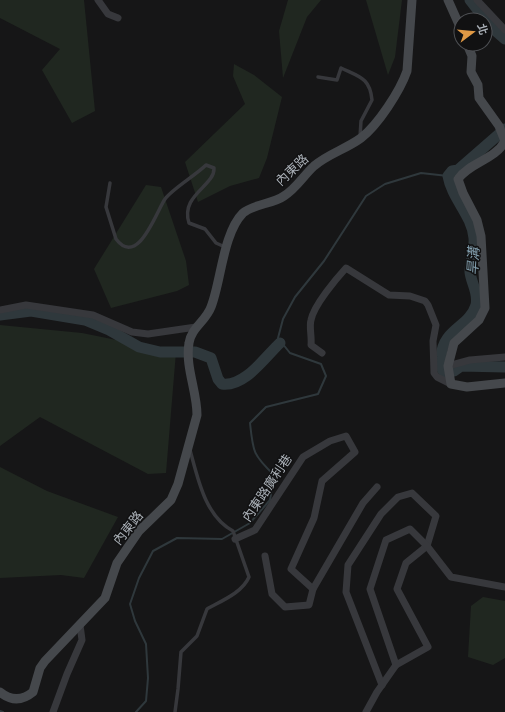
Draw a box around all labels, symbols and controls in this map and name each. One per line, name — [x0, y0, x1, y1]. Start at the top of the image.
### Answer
north arrow — [453, 12, 493, 52]
text: 北 — [473, 22, 492, 37]
street label: 內東路 — [271, 150, 313, 190]
water label: 旱溝 — [462, 244, 484, 276]
street label: 內東路廣利巷 — [237, 450, 297, 526]
street label: 內東路 — [108, 507, 148, 549]

